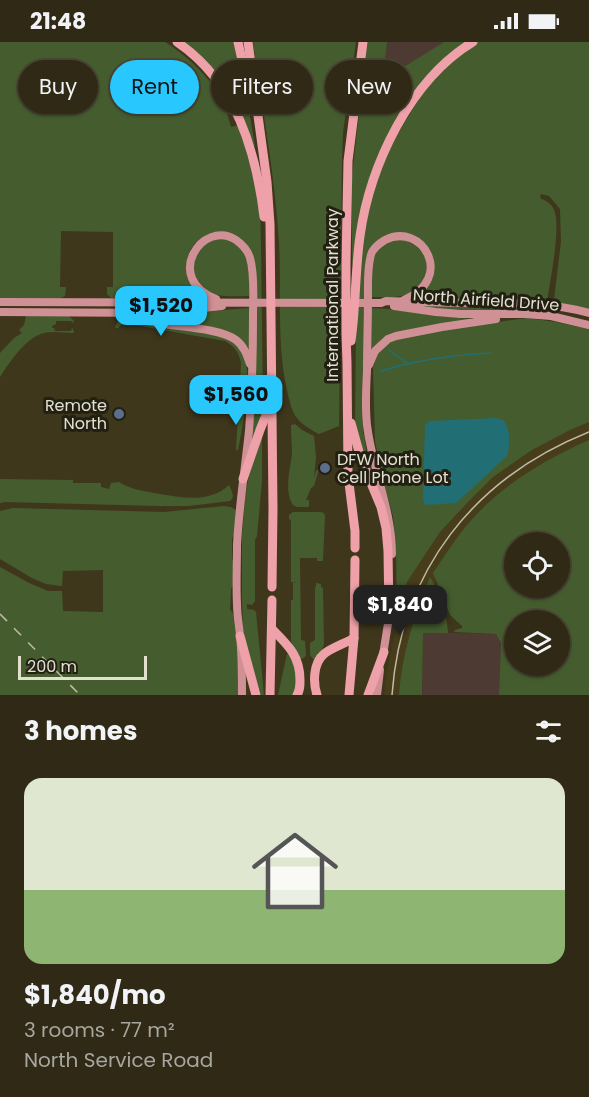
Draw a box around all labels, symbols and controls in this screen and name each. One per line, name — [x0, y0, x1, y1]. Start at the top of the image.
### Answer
text: 21:48 — [30, 6, 86, 37]
chip: Buy — [18, 60, 98, 114]
chip: Rent — [110, 60, 199, 114]
chip: Filters — [211, 60, 313, 114]
chip: New — [325, 60, 412, 114]
street label: International Parkway — [321, 208, 344, 382]
street label: North Airfield Drive — [412, 283, 560, 317]
pin: $1,520 — [112, 286, 210, 337]
text: $1,520 — [129, 291, 193, 319]
pin: $1,560 — [187, 375, 285, 426]
text: $1,560 — [203, 380, 269, 408]
place label: Remote North — [45, 394, 107, 435]
marker: Remote North — [112, 407, 126, 421]
place label: DFW North Cell Phone Lot — [337, 448, 449, 489]
marker: DFW North Cell Phone Lot — [318, 461, 332, 475]
map controls — [504, 532, 570, 676]
button: locate — [504, 532, 570, 598]
pin: $1,840 — [351, 585, 449, 636]
text: $1,840 — [367, 590, 433, 618]
button: layers — [504, 610, 570, 676]
scale bar — [18, 653, 147, 680]
text: 200 m — [27, 655, 77, 678]
text: 3 homes — [24, 713, 137, 749]
icon: filters — [532, 715, 565, 748]
icon: home — [241, 817, 349, 925]
text: $1,840/mo — [24, 977, 166, 1013]
text: 3 rooms · 77 m² — [24, 1016, 175, 1044]
text: North Service Road — [24, 1046, 213, 1074]

